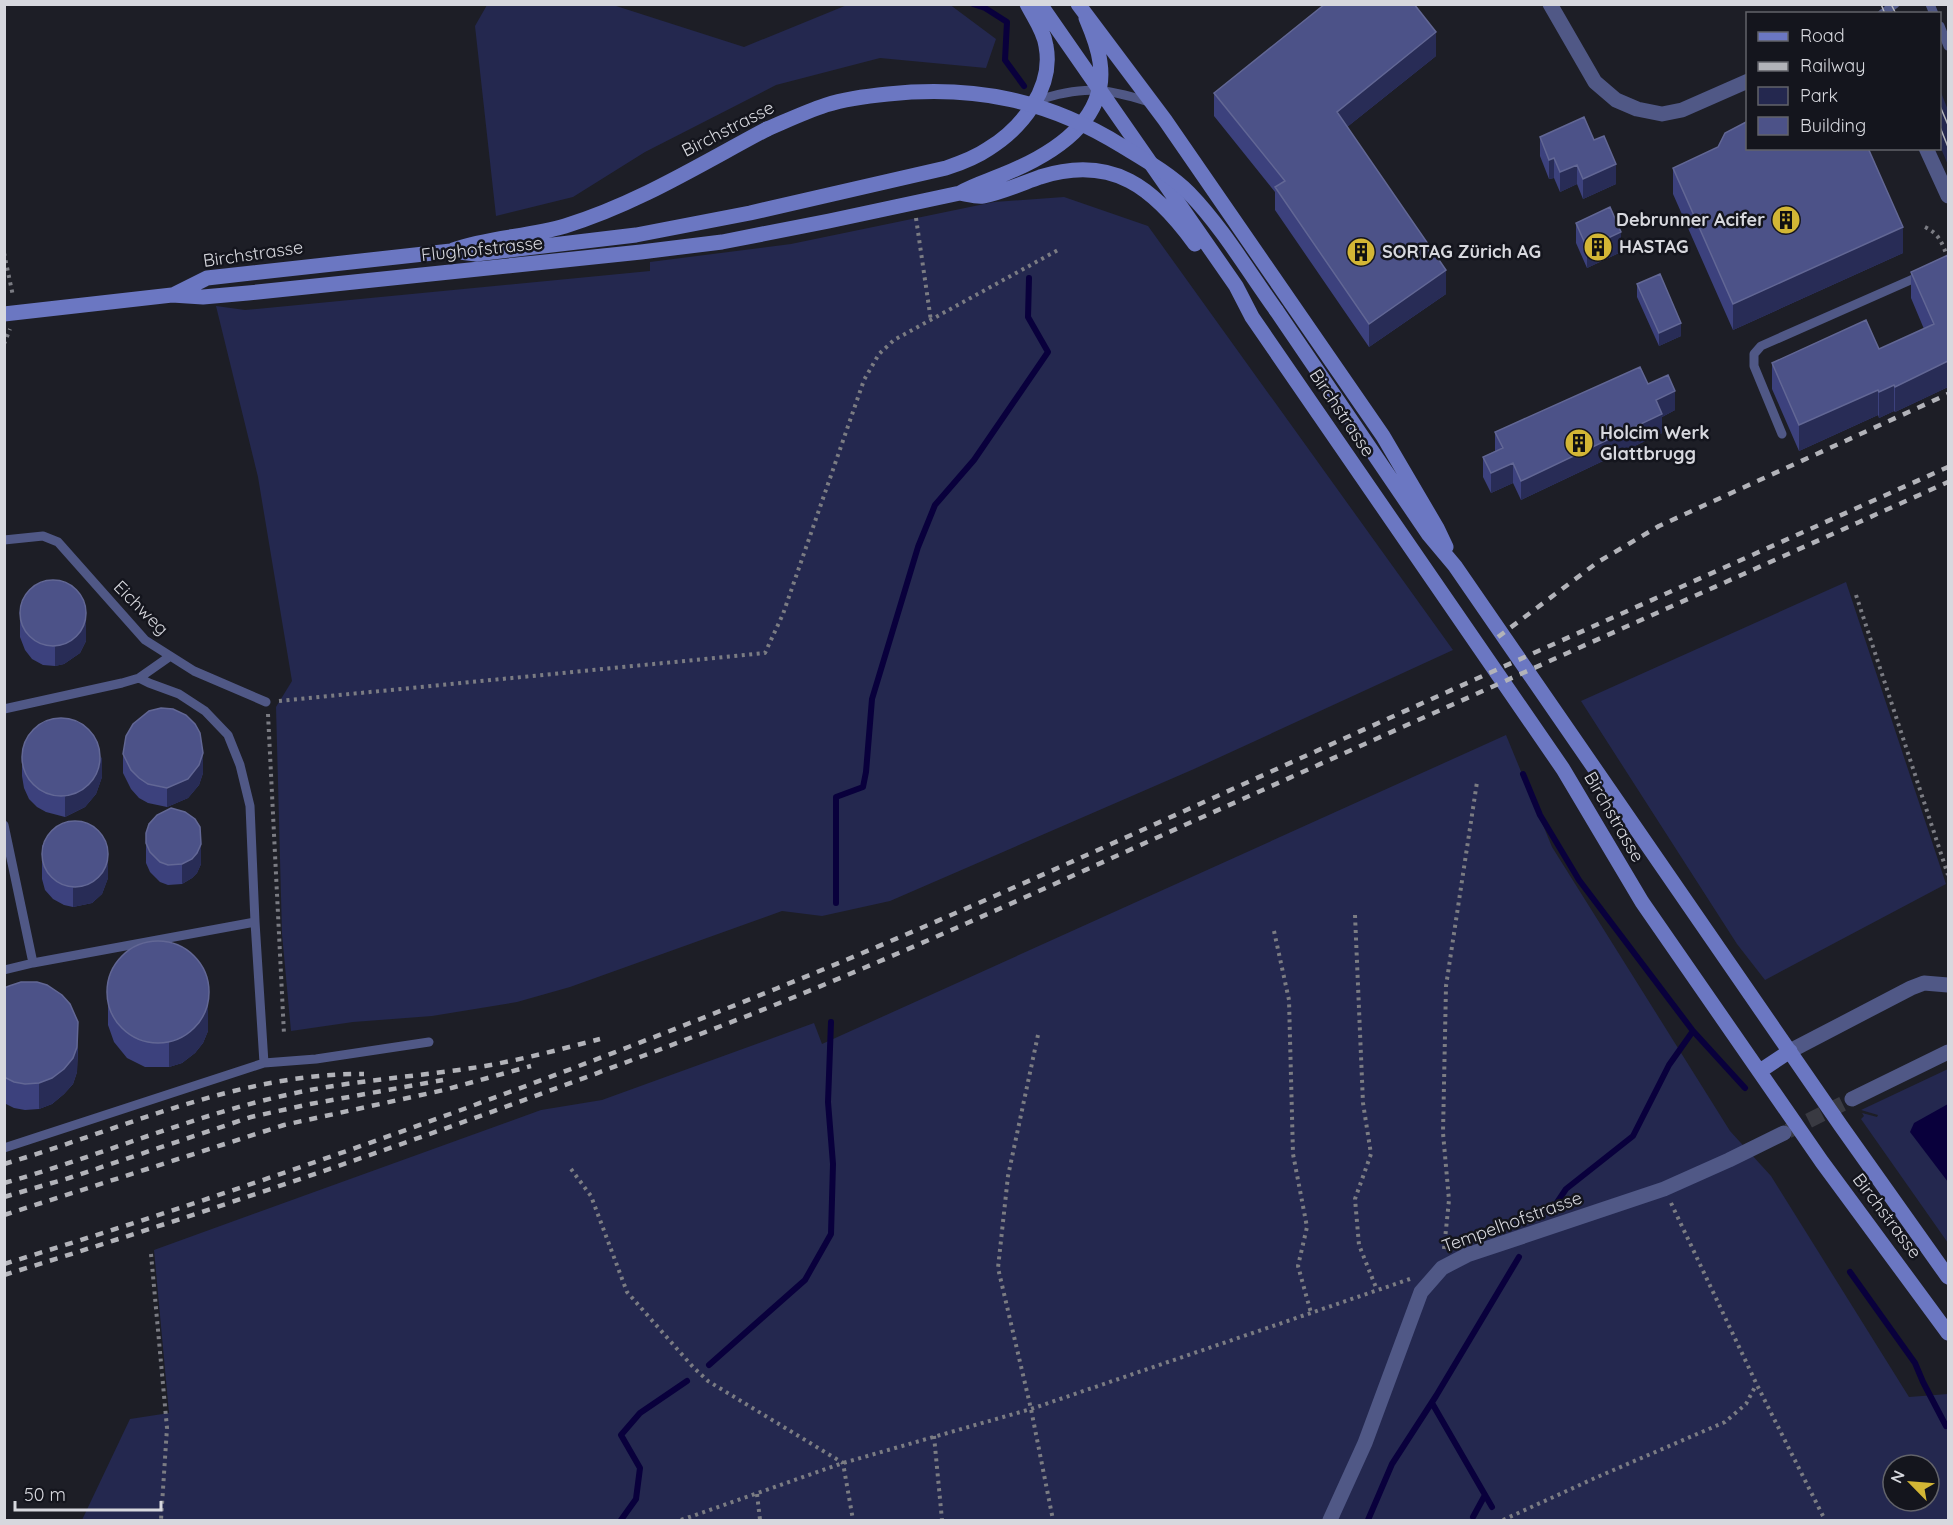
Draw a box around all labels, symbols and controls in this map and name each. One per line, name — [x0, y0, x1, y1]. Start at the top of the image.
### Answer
legend — [1746, 12, 1941, 150]
text: Road — [1800, 24, 1845, 47]
text: Railway — [1800, 54, 1866, 77]
text: Park — [1800, 84, 1838, 107]
street label: Birchstrasse — [678, 95, 778, 162]
text: Building — [1800, 114, 1866, 137]
building icon: Debrunner Acifer — [1770, 204, 1802, 236]
place label: Debrunner Acifer — [1616, 208, 1765, 231]
street label: Flughofstrasse — [420, 231, 544, 266]
building icon: HASTAG — [1582, 231, 1614, 263]
street label: Birchstrasse — [201, 235, 304, 272]
place label: HASTAG — [1619, 235, 1689, 258]
building icon: SORTAG Zürich AG — [1345, 236, 1377, 268]
place label: SORTAG Zürich AG — [1382, 240, 1541, 263]
street label: Birchstrasse — [1305, 364, 1380, 461]
place label: Holcim Werk Glattbrugg — [1600, 421, 1709, 465]
building icon: Holcim Werk Glattbrugg — [1563, 427, 1595, 459]
street label: Eichweg — [109, 575, 174, 640]
street label: Birchstrasse — [1579, 767, 1650, 866]
street label: Birchstrasse — [1848, 1168, 1927, 1263]
street label: Tempelhofstrasse — [1439, 1186, 1585, 1258]
north arrow — [1881, 1453, 1941, 1513]
text: N — [1886, 1467, 1909, 1486]
scale bar — [15, 1474, 160, 1512]
text: 50 m — [24, 1483, 66, 1506]

